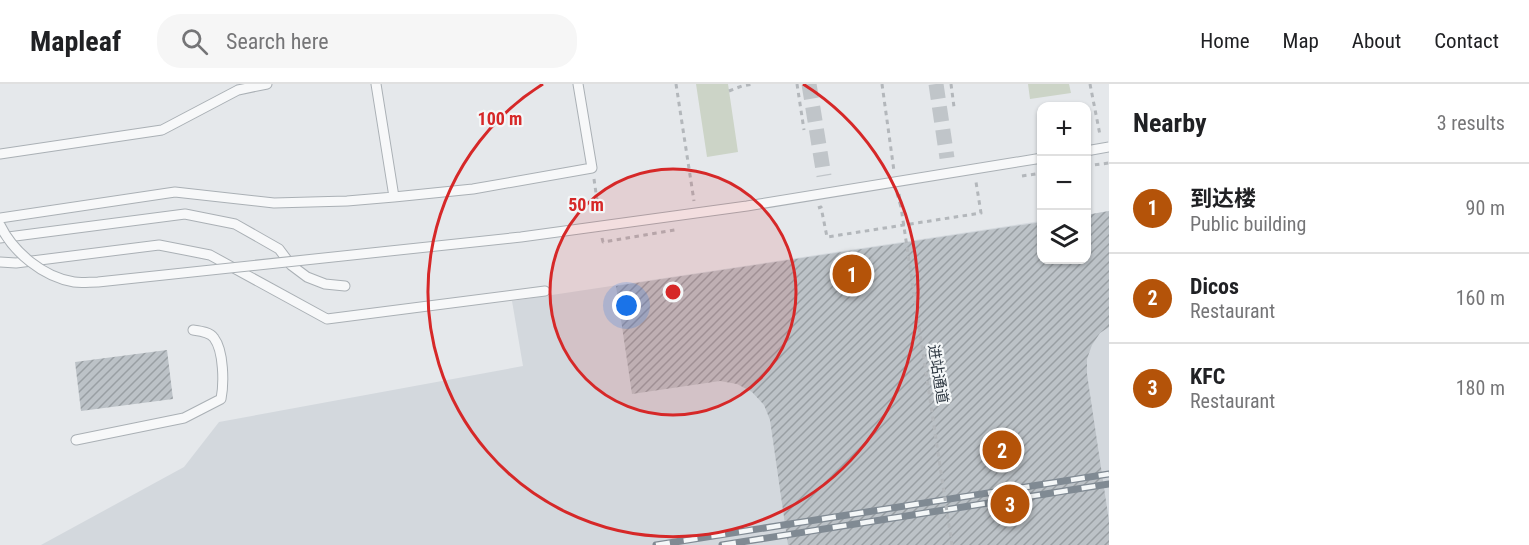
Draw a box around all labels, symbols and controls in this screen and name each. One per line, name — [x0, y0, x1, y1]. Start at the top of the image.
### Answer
search box — [157, 14, 577, 68]
text: Mapleaf — [30, 25, 121, 58]
icon: search — [178, 25, 211, 58]
text: Search here — [226, 29, 328, 54]
text: Home — [1200, 29, 1250, 53]
text: Map — [1283, 29, 1319, 53]
text: About — [1352, 29, 1401, 53]
text: Contact — [1434, 29, 1499, 53]
map controls — [1037, 102, 1091, 264]
button: + — [1037, 102, 1091, 156]
text: 100 m — [478, 108, 522, 129]
text: Nearby — [1133, 108, 1207, 138]
text: 3 results — [1437, 111, 1505, 135]
button: − — [1037, 156, 1091, 210]
text: 到达楼 — [1190, 186, 1256, 211]
text: 50 m — [568, 194, 604, 215]
text: 1 — [1147, 196, 1158, 220]
text: 90 m — [1466, 196, 1505, 220]
button: layers — [1037, 210, 1091, 264]
text: Public building — [1190, 212, 1306, 236]
pin: 1 — [832, 252, 872, 297]
text: Dicos — [1190, 274, 1239, 299]
centre of rings — [663, 282, 683, 302]
text: 2 — [1147, 286, 1158, 310]
text: 160 m — [1456, 286, 1505, 310]
your location — [612, 291, 641, 320]
text: Restaurant — [1190, 299, 1275, 323]
street label: 进站通道 — [924, 343, 952, 405]
text: KFC — [1190, 364, 1225, 389]
text: 3 — [1147, 376, 1158, 400]
text: 180 m — [1456, 376, 1505, 400]
text: Restaurant — [1190, 389, 1275, 413]
pin: 2 — [982, 428, 1022, 472]
pin: 3 — [990, 482, 1030, 526]

